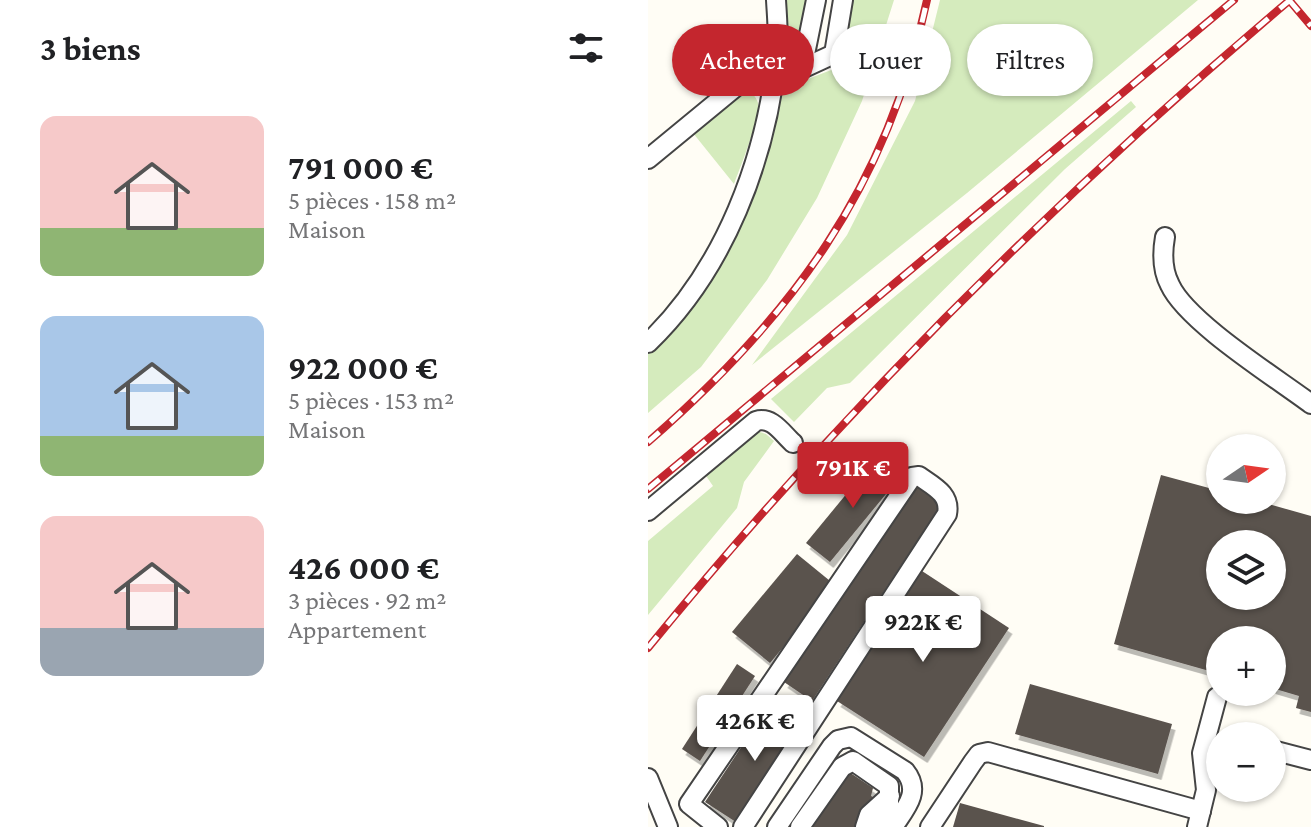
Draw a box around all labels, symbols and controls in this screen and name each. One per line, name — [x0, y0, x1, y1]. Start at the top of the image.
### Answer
chip: Acheter — [672, 24, 814, 96]
chip: Louer — [830, 24, 951, 96]
chip: Filtres — [967, 24, 1093, 96]
icon: filters — [564, 26, 608, 70]
text: 3 biens — [40, 30, 141, 67]
icon: home — [104, 148, 200, 244]
text: 791 000 € — [288, 149, 433, 186]
text: 5 pièces · 158 m² — [288, 186, 456, 215]
text: Maison — [288, 215, 366, 244]
icon: home — [104, 348, 200, 444]
text: 922 000 € — [288, 349, 438, 386]
text: 5 pièces · 153 m² — [288, 386, 454, 415]
text: Maison — [288, 415, 366, 444]
north arrow — [1206, 434, 1286, 514]
map controls — [1206, 434, 1286, 802]
pin: 791K € — [788, 442, 918, 510]
text: 791K € — [815, 453, 891, 482]
button: layers — [1206, 530, 1286, 610]
icon: home — [104, 548, 200, 644]
text: 426 000 € — [288, 549, 439, 586]
text: 3 pièces · 92 m² — [288, 586, 447, 615]
pin: 922K € — [858, 596, 988, 664]
text: 922K € — [884, 607, 962, 636]
text: Appartement — [288, 615, 426, 644]
button: + — [1206, 626, 1286, 706]
pin: 426K € — [690, 695, 820, 763]
text: 426K € — [715, 706, 795, 735]
button: − — [1206, 722, 1286, 802]

